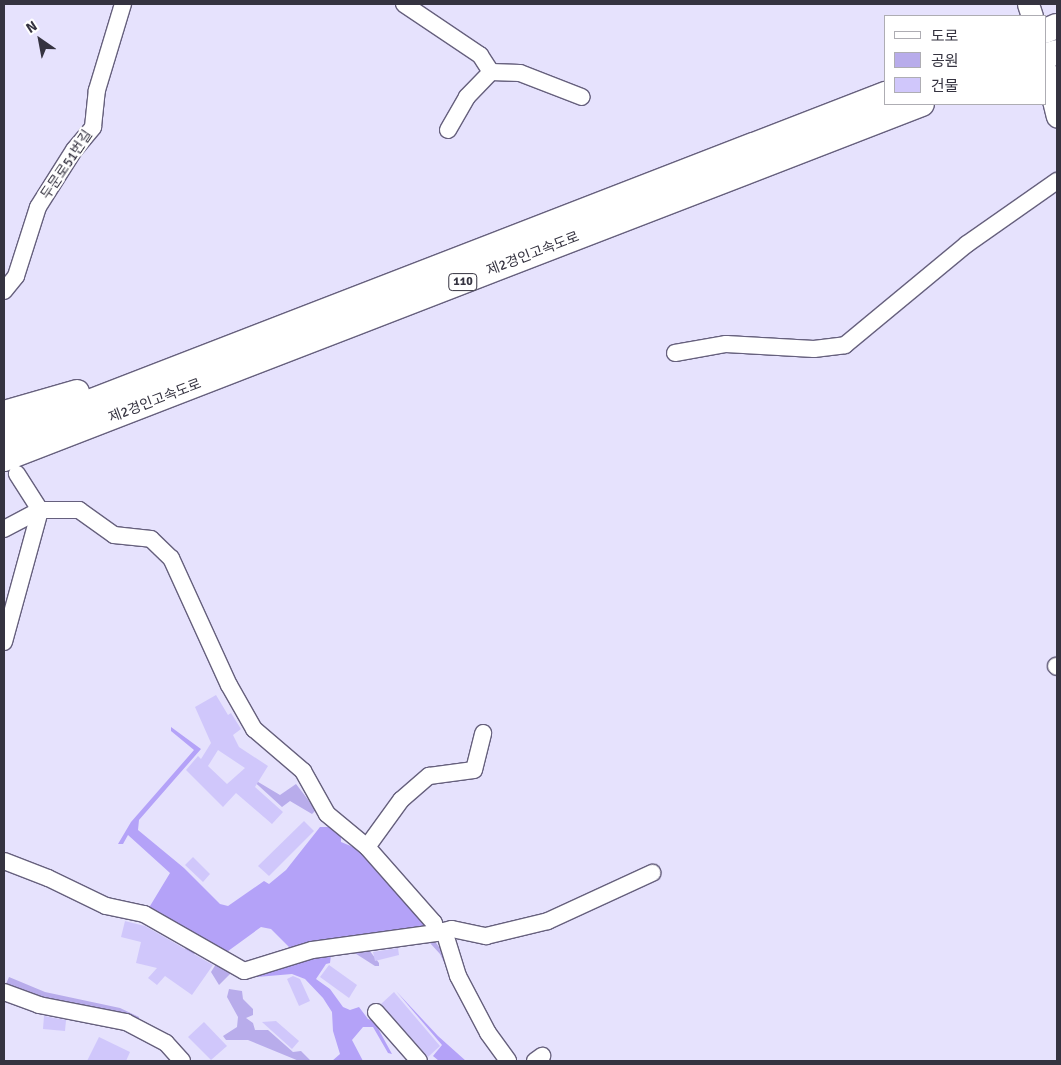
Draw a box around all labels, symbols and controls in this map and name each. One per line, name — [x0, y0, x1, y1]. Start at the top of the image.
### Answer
north arrow — [15, 15, 65, 65]
legend — [884, 15, 1046, 105]
text: N — [23, 17, 40, 37]
text: 도로 — [931, 27, 959, 45]
text: 공원 — [931, 52, 959, 70]
text: 건물 — [931, 77, 959, 95]
street label: 두문로51번길 — [38, 127, 96, 203]
street label: 제2경인고속도로 — [484, 229, 582, 279]
road number: 110 — [448, 272, 478, 292]
street label: 제2경인고속도로 — [106, 376, 204, 426]

